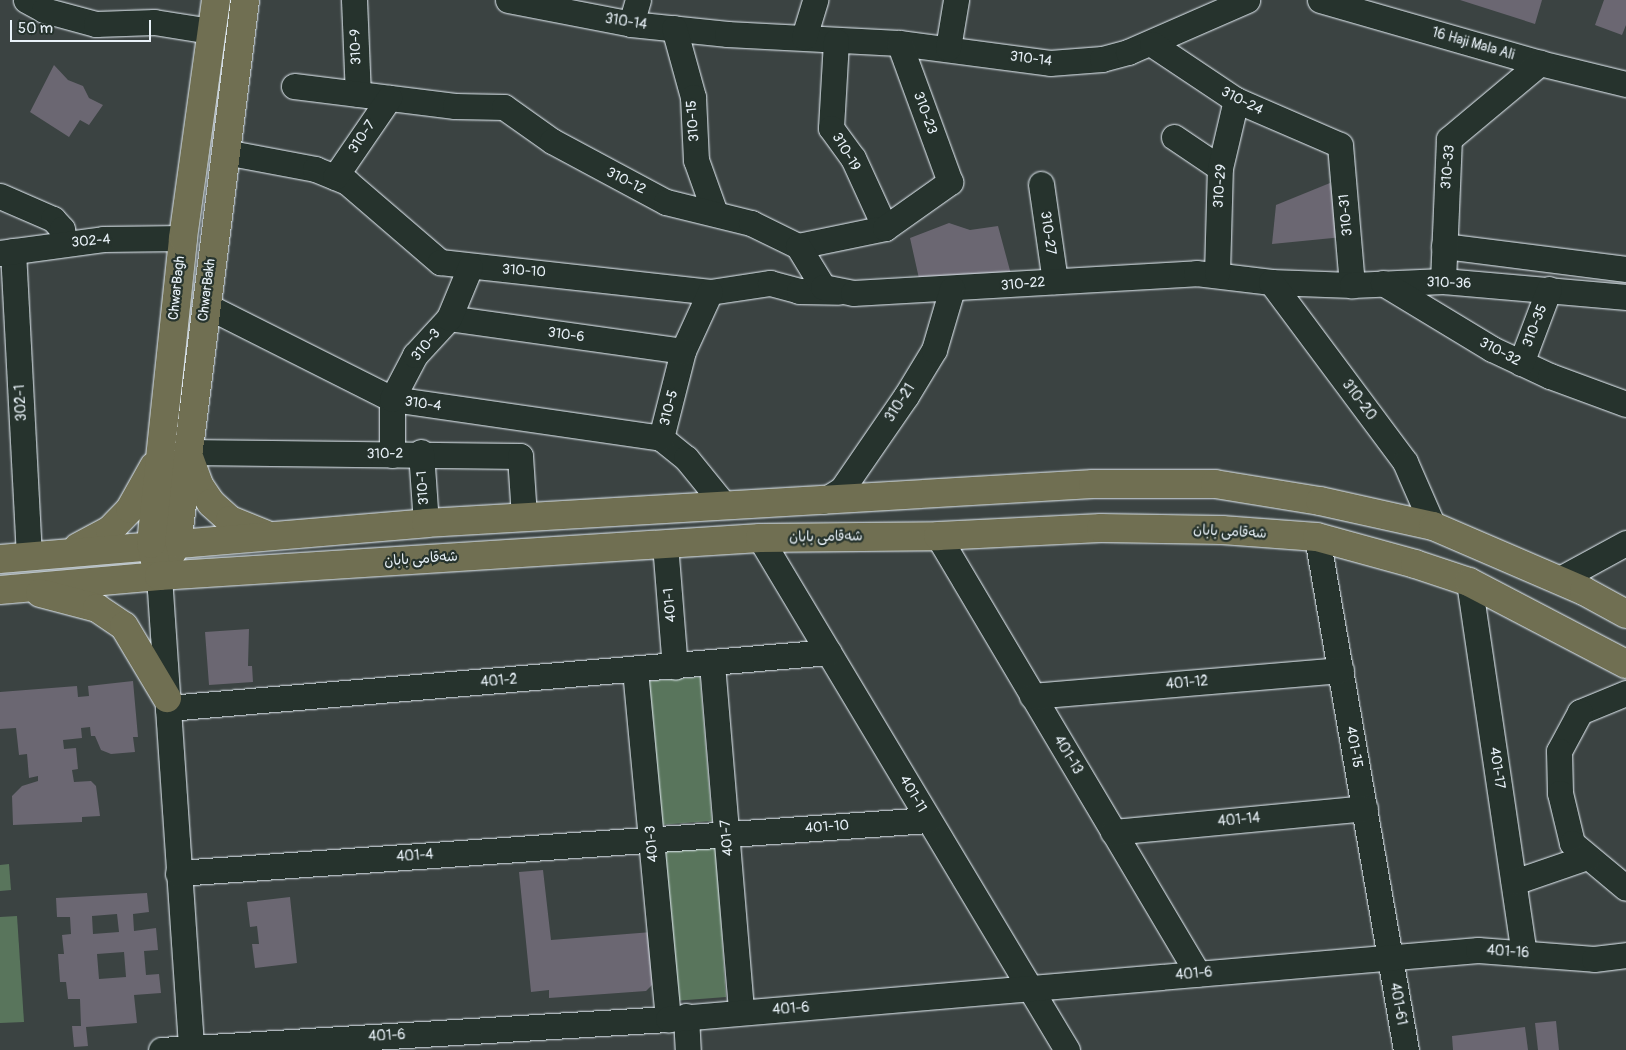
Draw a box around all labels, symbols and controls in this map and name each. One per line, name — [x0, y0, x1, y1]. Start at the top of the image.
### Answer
scale bar — [12, 10, 154, 42]
street label: 310-14 — [604, 10, 648, 34]
text: 50 m — [18, 19, 53, 38]
street label: 16 Haji Mala Ali — [1430, 24, 1516, 64]
street label: 310-9 — [347, 29, 365, 65]
street label: 310-14 — [1009, 48, 1053, 70]
street label: 310-24 — [1218, 83, 1266, 119]
street label: 310-23 — [910, 89, 940, 137]
street label: 310-15 — [683, 100, 703, 142]
street label: 310-7 — [345, 117, 379, 157]
street label: 310-19 — [828, 130, 864, 174]
street label: 310-33 — [1438, 144, 1458, 190]
street label: 310-12 — [603, 164, 649, 198]
street label: 310-29 — [1210, 164, 1230, 208]
street label: 310-31 — [1336, 193, 1356, 237]
street label: 310-27 — [1037, 210, 1059, 256]
street label: 302-4 — [71, 231, 111, 251]
street label: ChwarBagh — [165, 255, 189, 321]
street label: ChwarBakh — [195, 258, 219, 322]
street label: 310-10 — [502, 261, 546, 281]
street label: 310-22 — [1000, 274, 1046, 294]
street label: 310-36 — [1426, 274, 1472, 292]
street label: 310-35 — [1519, 302, 1551, 350]
street label: 310-6 — [547, 324, 585, 346]
street label: 310-3 — [408, 325, 444, 365]
street label: 310-32 — [1476, 334, 1524, 370]
street label: 310-20 — [1338, 376, 1380, 424]
street label: 310-21 — [881, 381, 919, 425]
street label: 302-1 — [12, 384, 30, 422]
street label: 310-5 — [656, 388, 682, 428]
street label: 310-4 — [404, 393, 442, 415]
street label: 310-2 — [367, 445, 403, 463]
street label: 310-1 — [413, 470, 433, 506]
street label: شەقامی بابان — [1193, 522, 1267, 542]
street label: شەقامی بابان — [789, 528, 863, 546]
street label: شەقامی بابان — [384, 548, 458, 570]
street label: 401-1 — [660, 587, 680, 623]
street label: 401-2 — [480, 671, 518, 691]
street label: 401-12 — [1165, 673, 1209, 693]
street label: 401-15 — [1342, 725, 1366, 769]
street label: 401-13 — [1050, 732, 1086, 778]
street label: 401-17 — [1486, 746, 1508, 790]
street label: 401-11 — [896, 772, 930, 816]
street label: 401-14 — [1217, 810, 1261, 830]
street label: 401-10 — [804, 817, 850, 837]
street label: 401-7 — [717, 819, 737, 857]
street label: 401-3 — [642, 825, 662, 863]
street label: 401-4 — [396, 846, 434, 866]
street label: 401-16 — [1486, 942, 1530, 962]
street label: 401-6 — [1175, 964, 1213, 984]
street label: 401-61 — [1386, 981, 1410, 1027]
street label: 401-6 — [772, 999, 810, 1019]
street label: 401-6 — [368, 1027, 406, 1045]

